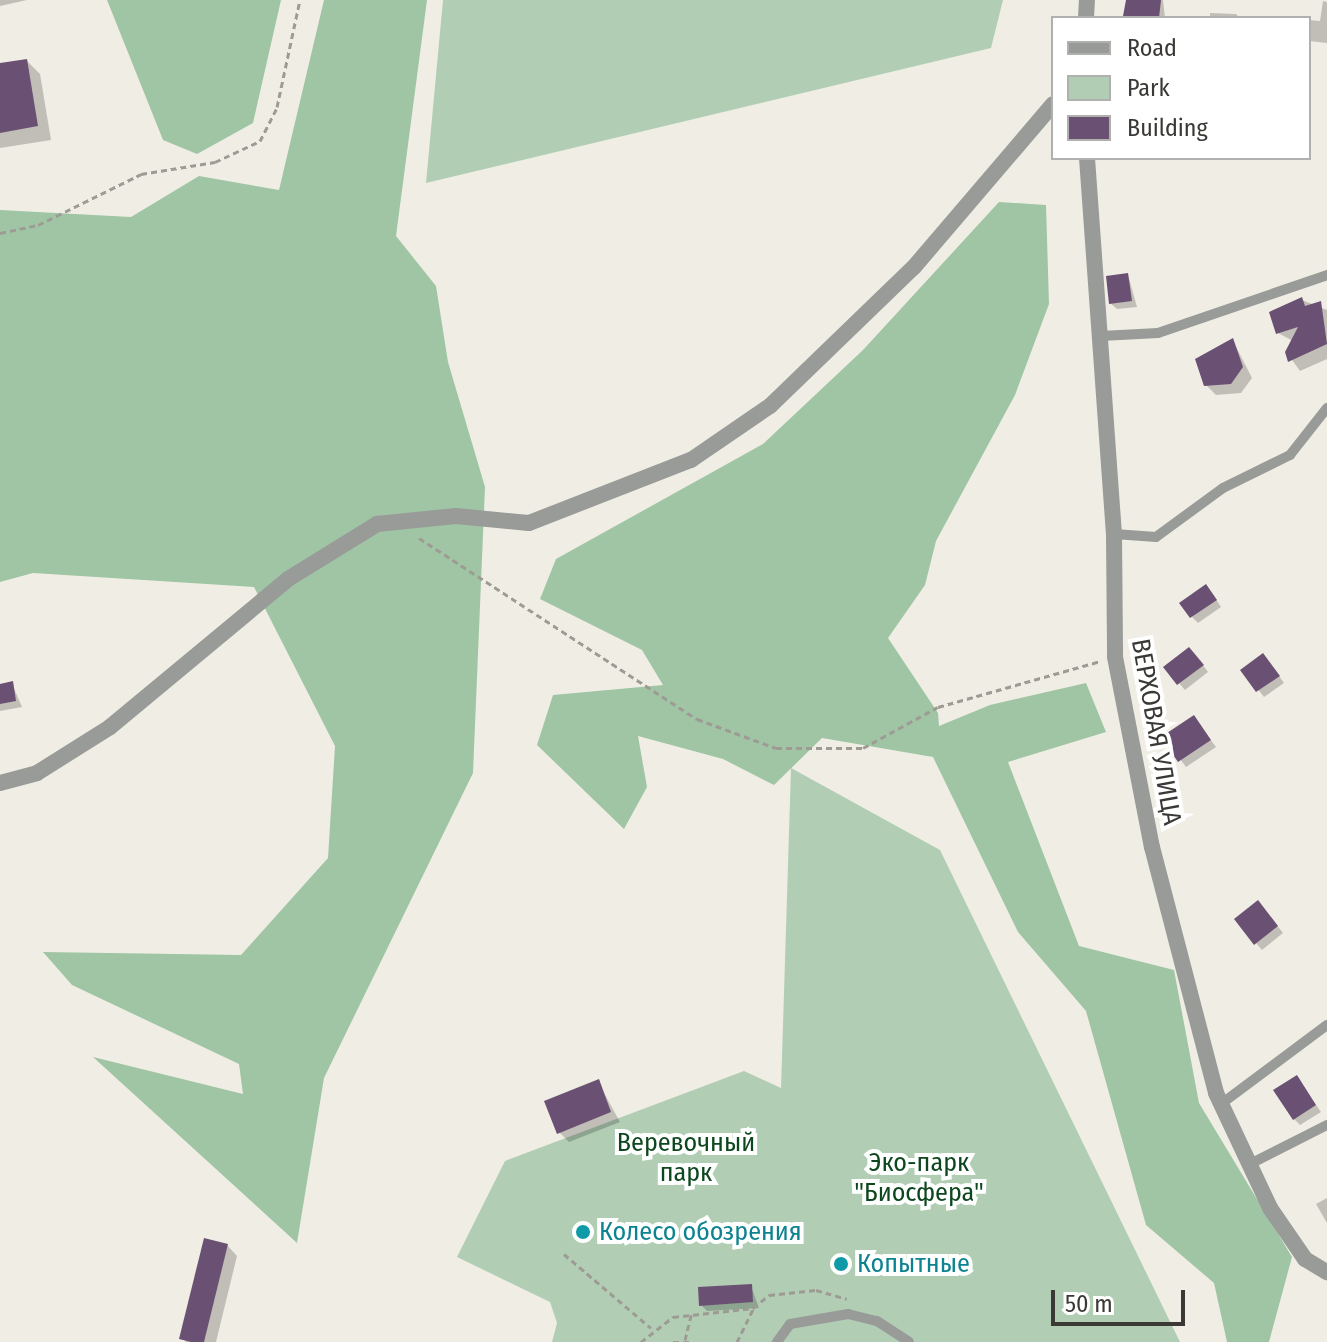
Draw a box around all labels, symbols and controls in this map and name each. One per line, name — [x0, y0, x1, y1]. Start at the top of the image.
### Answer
legend — [1051, 16, 1311, 160]
text: Road — [1127, 34, 1177, 62]
text: Park — [1127, 74, 1170, 102]
text: Building — [1127, 114, 1208, 142]
street label: ВЕРХОВАЯ УЛИЦА — [1124, 637, 1188, 827]
park label: Веревочный парк — [617, 1127, 755, 1188]
park label: Эко-парк "Биосфера" — [854, 1147, 984, 1208]
place label: Колесо обозрения — [599, 1216, 802, 1248]
marker: Колесо обозрения — [574, 1223, 592, 1241]
place label: Копытные — [857, 1248, 970, 1280]
marker: Копытные — [832, 1255, 850, 1273]
scale bar — [1055, 1274, 1189, 1324]
text: 50 m — [1065, 1290, 1113, 1318]

